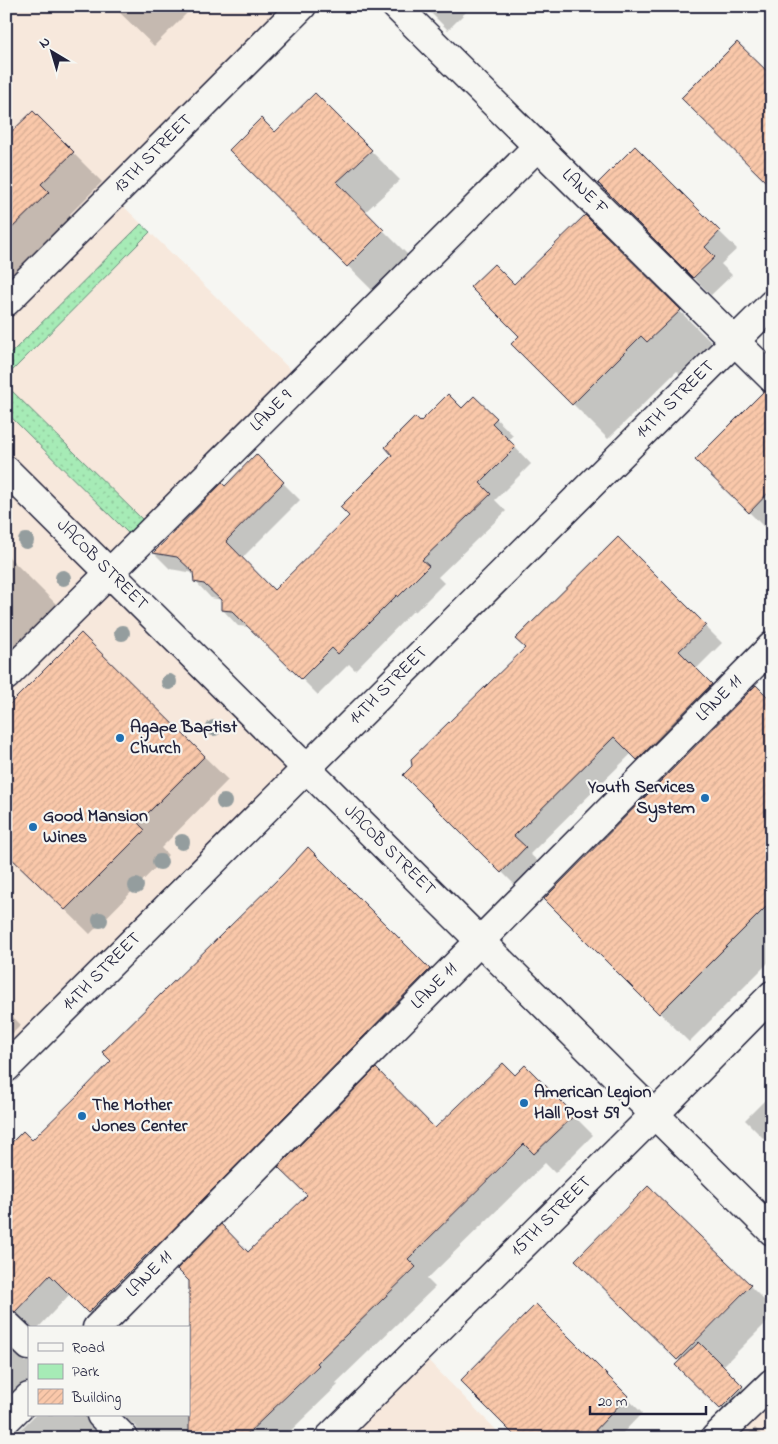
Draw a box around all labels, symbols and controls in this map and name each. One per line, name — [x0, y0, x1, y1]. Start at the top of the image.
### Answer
north arrow — [28, 28, 78, 78]
text: N — [35, 32, 55, 54]
street label: 13TH STREET — [108, 109, 199, 200]
street label: LANE F — [555, 163, 614, 222]
street label: 14TH STREET — [630, 355, 721, 445]
street label: LANE 9 — [245, 384, 299, 438]
street label: JACOB STREET — [50, 513, 154, 617]
street label: 14TH STREET — [344, 641, 435, 731]
street label: LANE 11 — [690, 669, 749, 728]
place label: Agape Baptist Church — [130, 715, 238, 762]
marker: Agape Baptist Church — [114, 732, 126, 744]
place label: Youth Services System — [587, 775, 695, 823]
marker: Youth Services System — [699, 792, 711, 804]
street label: JACOB STREET — [337, 799, 441, 902]
place label: Good Mansion Wines — [43, 804, 148, 851]
marker: Good Mansion Wines — [27, 821, 39, 833]
street label: 14TH STREET — [57, 927, 148, 1017]
street label: LANE 11 — [405, 957, 464, 1016]
place label: American Legion Hall Post 59 — [534, 1080, 651, 1127]
place label: The Mother Jones Center — [92, 1093, 188, 1140]
marker: American Legion Hall Post 59 — [518, 1097, 530, 1109]
marker: The Mother Jones Center — [76, 1110, 88, 1122]
street label: 15TH STREET — [505, 1170, 598, 1263]
street label: LANE 11 — [121, 1245, 179, 1304]
legend — [28, 1326, 190, 1416]
text: Road — [72, 1337, 105, 1359]
text: Park — [72, 1361, 100, 1383]
scale bar — [590, 1384, 707, 1416]
text: Building — [71, 1387, 121, 1410]
text: 20 m — [598, 1391, 628, 1413]

